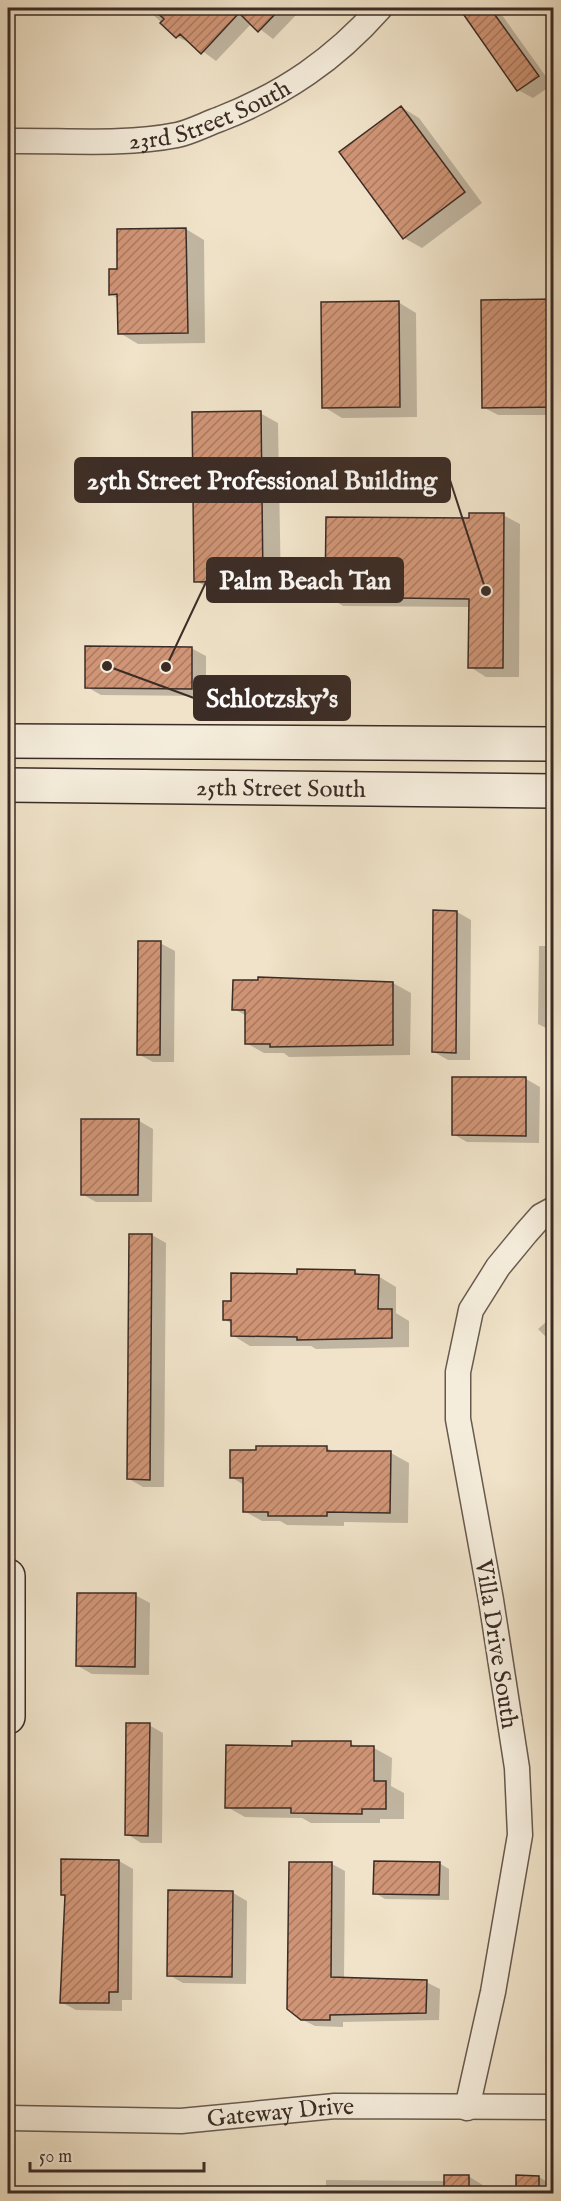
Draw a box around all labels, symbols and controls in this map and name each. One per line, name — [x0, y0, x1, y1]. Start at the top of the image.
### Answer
street label: 23rd Street South — [128, 73, 297, 158]
callout: 25th Street Professional Building — [75, 458, 450, 502]
text: 25th Street Professional Building — [87, 465, 438, 498]
callout: Palm Beach Tan — [207, 558, 403, 602]
text: Palm Beach Tan — [219, 565, 391, 598]
callout: Schlotzsky's — [194, 676, 350, 720]
text: Schlotzsky's — [206, 683, 338, 716]
street label: 25th Street South — [196, 773, 366, 806]
street label: Villa Drive South — [467, 1557, 524, 1731]
street label: Gateway Drive — [206, 2092, 354, 2135]
scale bar — [30, 2135, 204, 2173]
text: 50 m — [39, 2146, 72, 2169]

